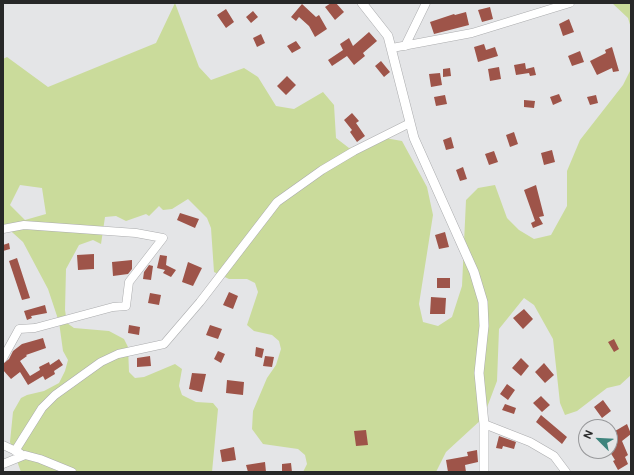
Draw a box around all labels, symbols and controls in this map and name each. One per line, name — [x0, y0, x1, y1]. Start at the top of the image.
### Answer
north arrow — [578, 419, 618, 459]
text: N — [580, 428, 596, 441]

